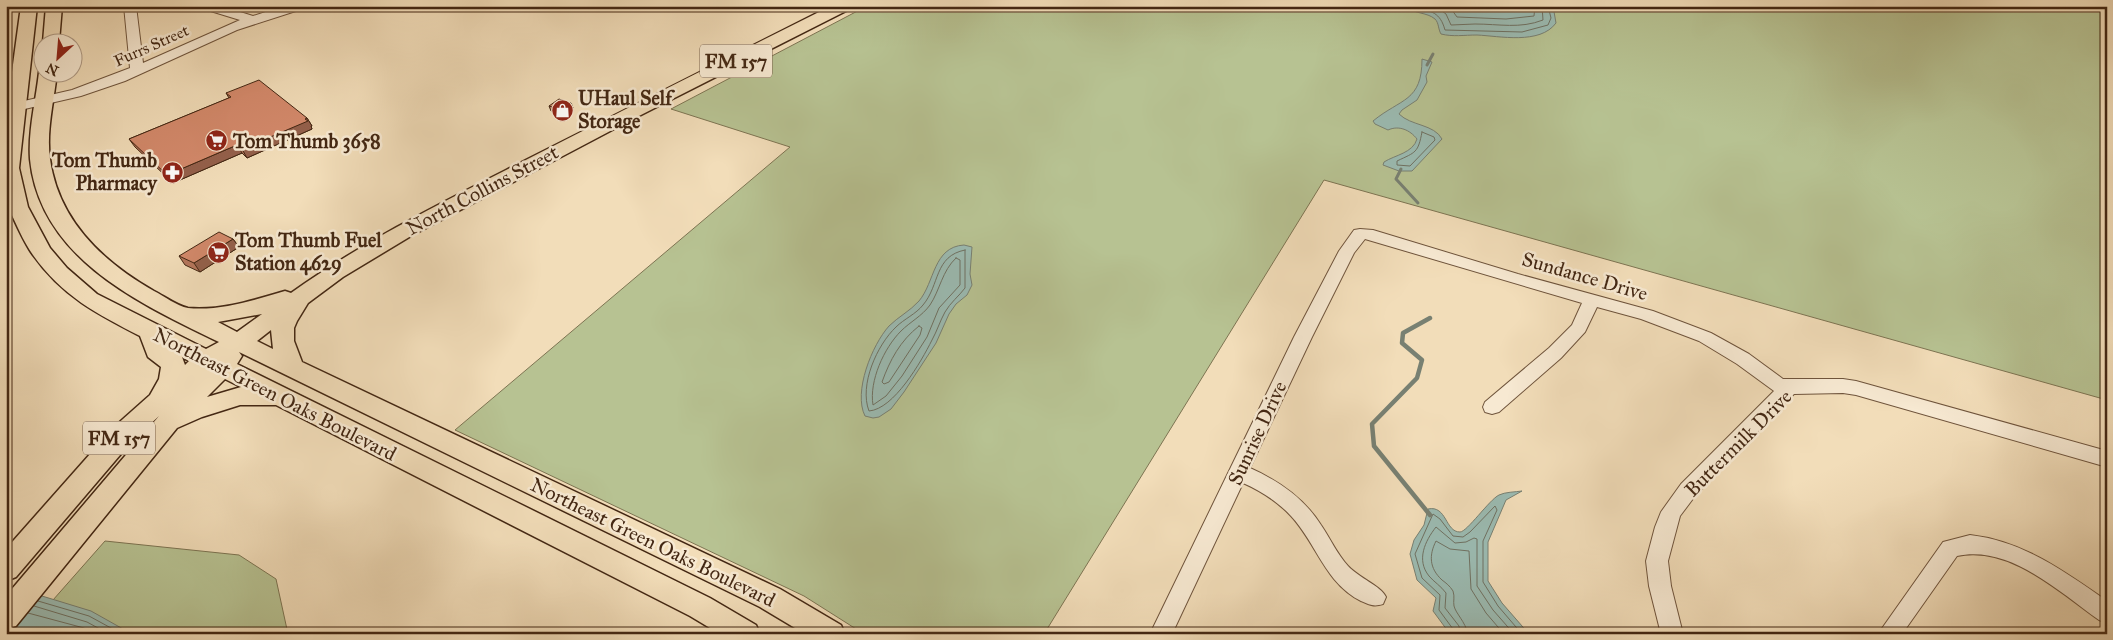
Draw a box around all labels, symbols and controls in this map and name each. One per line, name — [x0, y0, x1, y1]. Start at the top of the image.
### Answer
street label: Furrs Street — [111, 20, 192, 70]
north arrow — [32, 32, 82, 82]
road number: FM 157 — [700, 44, 772, 78]
text: N — [43, 59, 62, 79]
place label: UHaul Self Storage — [578, 86, 675, 134]
shop icon: UHaul Self Storage — [550, 98, 574, 122]
supermarket icon: Tom Thumb 3658 — [205, 129, 229, 153]
place label: Tom Thumb 3658 — [232, 129, 381, 154]
street label: North Collins Street — [402, 140, 562, 240]
place label: Tom Thumb Pharmacy — [51, 148, 159, 196]
pharmacy icon: Tom Thumb Pharmacy — [161, 160, 185, 184]
place label: Tom Thumb Fuel Station 4629 — [234, 228, 382, 276]
supermarket icon: Tom Thumb Fuel Station 4629 — [207, 240, 231, 264]
street label: Sundance Drive — [1519, 247, 1651, 305]
street label: Northeast Green Oaks Boulevard — [150, 322, 400, 466]
street label: Sunrise Drive — [1222, 377, 1292, 489]
street label: Buttermilk Drive — [1680, 385, 1796, 501]
road number: FM 157 — [83, 422, 155, 454]
street label: Northeast Green Oaks Boulevard — [527, 472, 779, 612]

